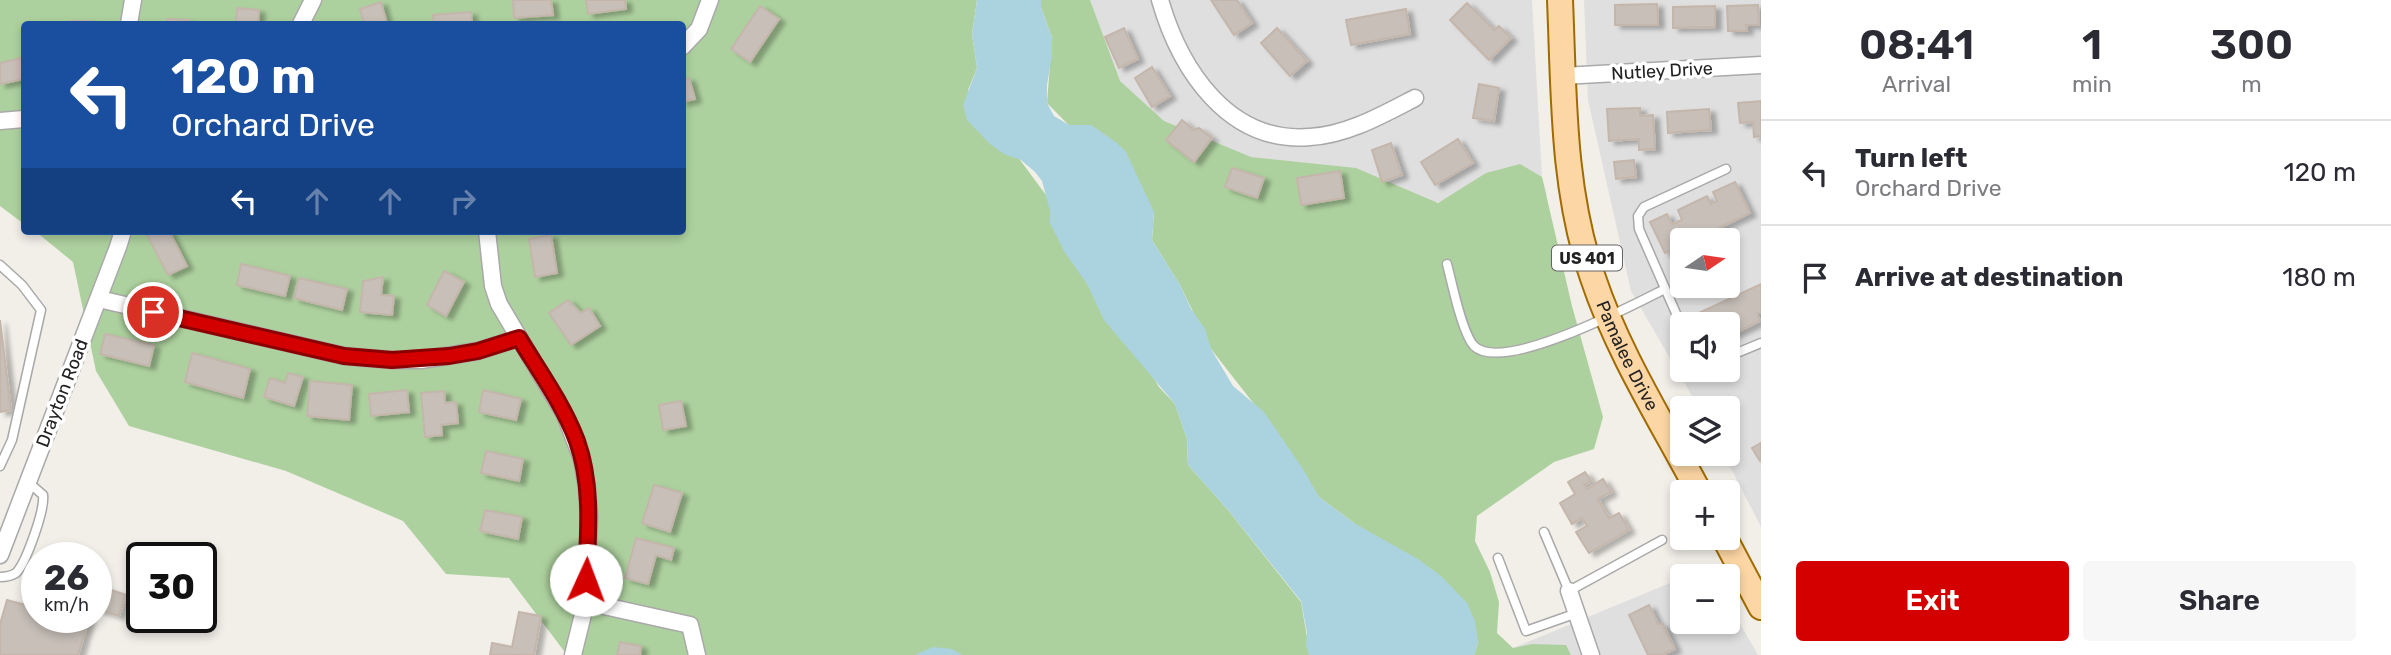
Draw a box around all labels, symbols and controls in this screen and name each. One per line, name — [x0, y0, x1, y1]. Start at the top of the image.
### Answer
text: 08:41 — [1859, 20, 1974, 70]
text: 1 — [2082, 20, 2102, 70]
text: 300 — [2210, 20, 2293, 70]
text: 120 m — [171, 47, 316, 105]
icon: left — [56, 49, 147, 140]
street label: Nutley Drive — [1611, 57, 1713, 85]
text: Arrival — [1882, 70, 1951, 98]
text: min — [2072, 70, 2112, 98]
text: m — [2241, 70, 2262, 98]
text: Orchard Drive — [171, 106, 375, 144]
text: Turn left — [1855, 143, 1967, 174]
icon: left — [1796, 154, 1834, 192]
text: 120 m — [2284, 157, 2356, 188]
text: Orchard Drive — [1855, 174, 2002, 202]
icon: left — [225, 182, 263, 220]
icon: ahead — [298, 182, 336, 220]
icon: ahead — [371, 182, 409, 220]
icon: right — [444, 182, 482, 220]
north arrow — [1670, 228, 1740, 298]
map controls — [1670, 228, 1740, 634]
road number: US 401 — [1552, 246, 1622, 270]
icon: arrive — [1796, 259, 1834, 297]
text: Arrive at destination — [1855, 262, 2123, 293]
text: 180 m — [2282, 262, 2356, 293]
pin — [123, 282, 183, 342]
icon: arrive — [134, 293, 172, 331]
street label: Pamalee Drive — [1591, 298, 1663, 415]
button: sound — [1670, 312, 1740, 382]
street label: Drayton Road — [31, 336, 93, 450]
button: layers — [1670, 396, 1740, 466]
button: + — [1670, 480, 1740, 550]
speed limit sign: 30 — [126, 542, 217, 633]
position arrow — [549, 543, 623, 617]
text: 26 — [44, 557, 89, 599]
button: Exit — [1796, 561, 2069, 641]
button: Share — [2083, 561, 2356, 641]
button: − — [1670, 564, 1740, 634]
text: km/h — [44, 594, 89, 616]

